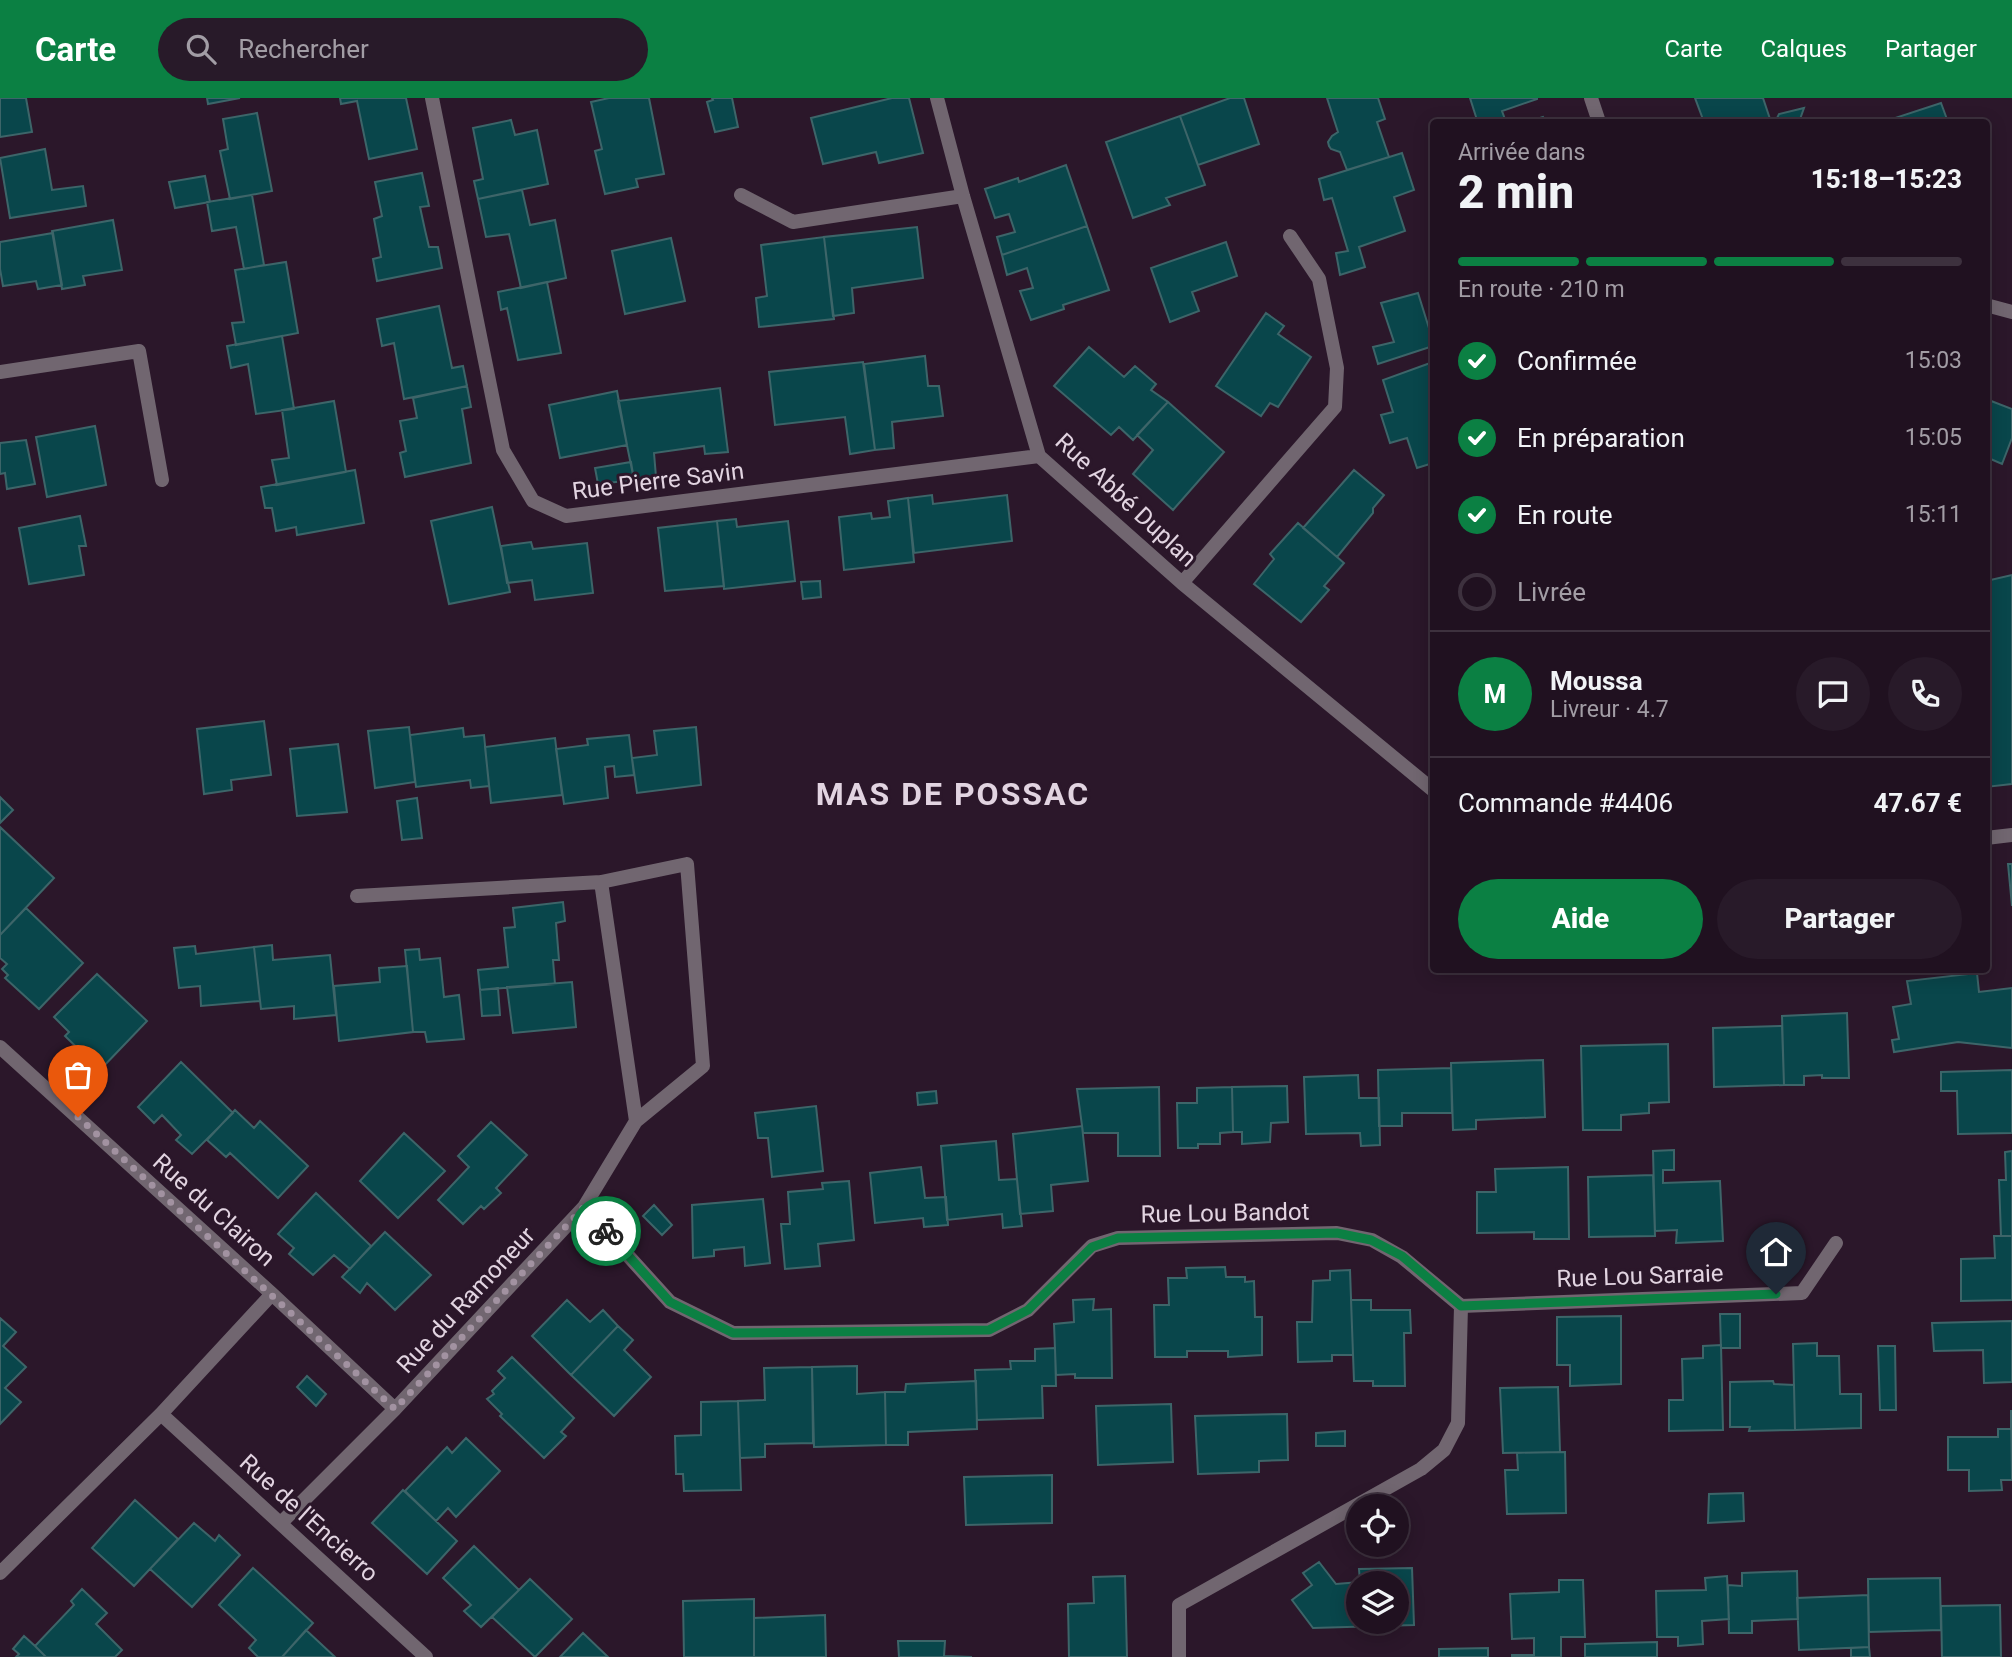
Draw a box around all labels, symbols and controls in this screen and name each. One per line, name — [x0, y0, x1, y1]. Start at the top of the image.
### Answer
search box — [158, 18, 648, 81]
text: Carte — [35, 30, 116, 69]
icon: search — [182, 30, 220, 68]
text: Rechercher — [238, 34, 369, 64]
text: Carte — [1664, 35, 1722, 63]
text: Calques — [1760, 35, 1847, 63]
text: Partager — [1885, 35, 1977, 63]
text: Arrivée dans — [1458, 139, 1585, 166]
text: 15:18–15:23 — [1811, 164, 1962, 194]
text: 2 min — [1458, 165, 1574, 219]
text: En route · 210 m — [1458, 276, 1625, 303]
icon: check — [1458, 342, 1496, 380]
text: Confirmée — [1517, 346, 1637, 376]
text: 15:03 — [1905, 347, 1962, 374]
icon: check — [1458, 419, 1496, 457]
text: En préparation — [1517, 423, 1685, 453]
text: 15:05 — [1905, 424, 1962, 451]
street label: Rue Abbé Duplan — [1050, 427, 1202, 573]
street label: Rue Pierre Savin — [570, 457, 746, 505]
icon: check — [1458, 496, 1496, 534]
text: En route — [1517, 500, 1613, 530]
text: 15:11 — [1905, 501, 1962, 528]
text: Livrée — [1517, 577, 1586, 607]
button: chat — [1796, 657, 1870, 731]
button: phone — [1888, 657, 1962, 731]
text: Moussa — [1550, 666, 1643, 696]
text: M — [1484, 679, 1506, 709]
text: Livreur · 4.7 — [1550, 696, 1669, 723]
district label: MAS DE POSSAC — [816, 775, 1090, 813]
text: Commande #4406 — [1458, 788, 1673, 818]
text: 47.67 € — [1873, 788, 1962, 818]
button: Aide — [1458, 879, 1703, 959]
button: Partager — [1717, 879, 1962, 959]
pin — [48, 1045, 108, 1117]
icon: bag — [59, 1056, 97, 1094]
street label: Rue du Clairon — [147, 1148, 281, 1272]
courier — [571, 1196, 641, 1266]
street label: Rue Lou Bandot — [1140, 1198, 1310, 1228]
icon: bike — [587, 1212, 625, 1250]
street label: Rue du Ramoneur — [391, 1221, 541, 1379]
pin — [1746, 1222, 1806, 1294]
icon: home — [1757, 1233, 1795, 1271]
street label: Rue Lou Sarraie — [1556, 1259, 1724, 1293]
street label: Rue de l'Encierro — [234, 1448, 384, 1588]
map controls — [1346, 1494, 1409, 1634]
button: locate — [1346, 1494, 1409, 1557]
button: layers — [1346, 1571, 1409, 1634]

